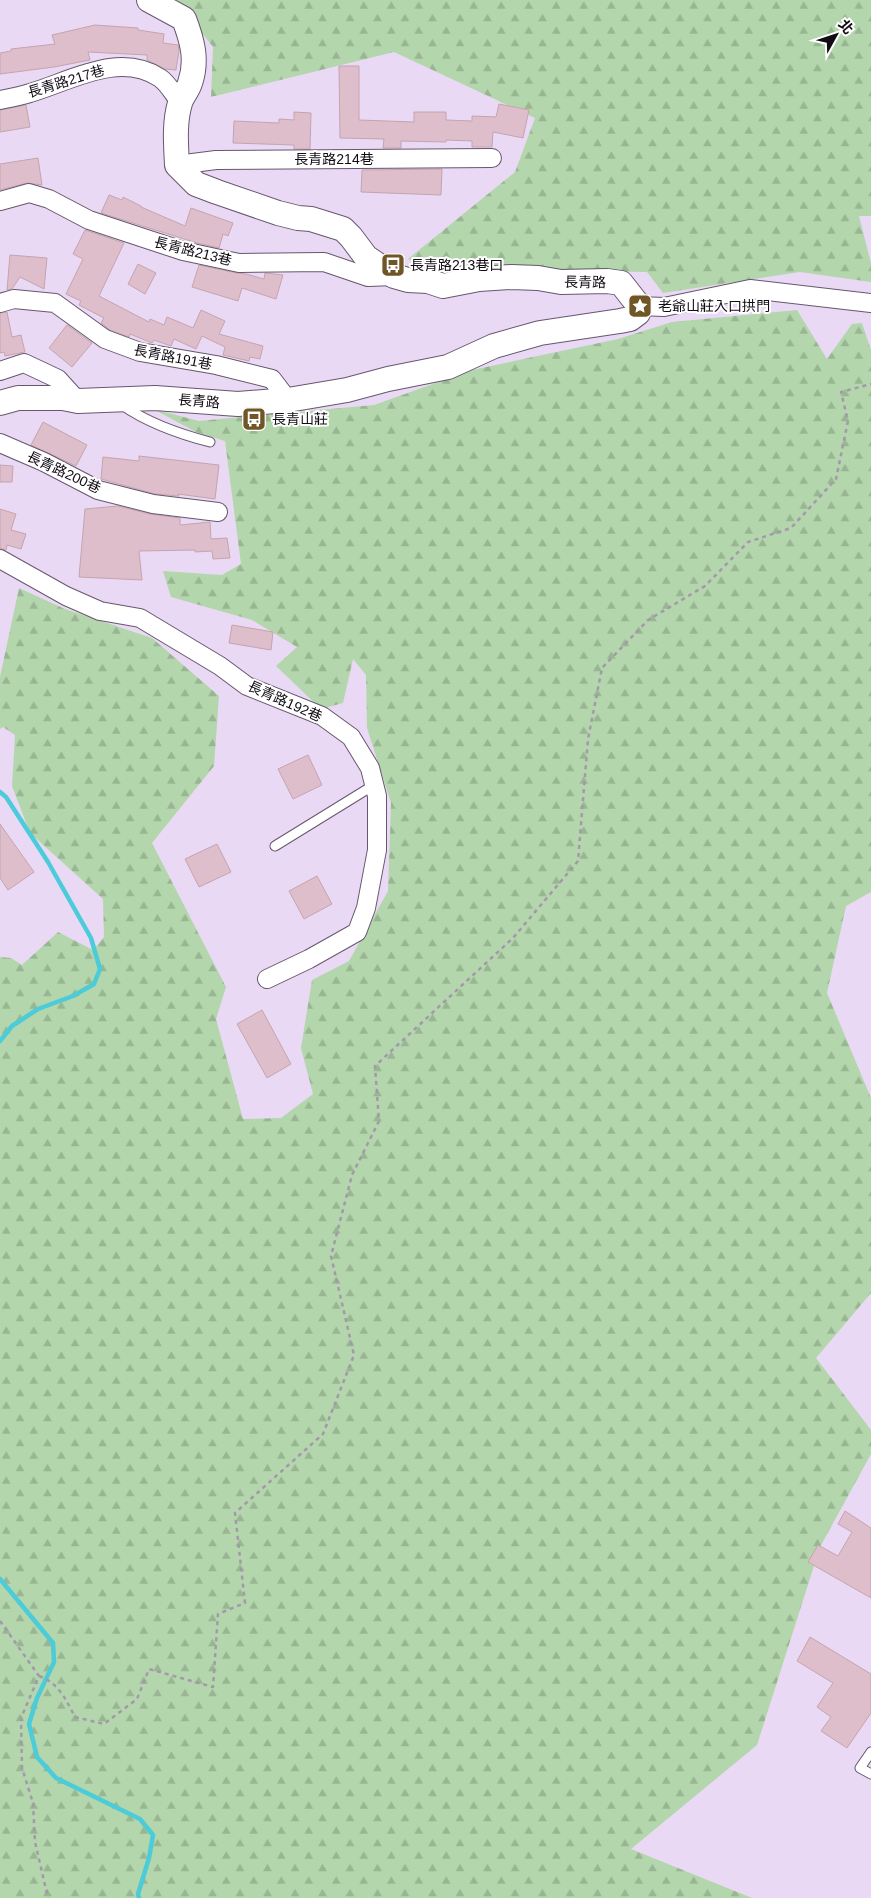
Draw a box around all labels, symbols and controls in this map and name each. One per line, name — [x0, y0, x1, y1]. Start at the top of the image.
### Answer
north arrow — [811, 10, 861, 60]
text: 北 — [835, 16, 857, 37]
street label: 長青路217巷 — [26, 62, 106, 100]
street label: 長青路214巷 — [294, 151, 374, 167]
street label: 長青路213巷 — [153, 234, 233, 268]
bus stop icon: 長青路213巷口 — [380, 252, 406, 278]
place label: 長青路213巷口 — [410, 257, 503, 273]
street label: 長青路 — [564, 274, 606, 290]
place icon: 老爺山莊入口拱門 — [627, 293, 653, 319]
place label: 老爺山莊入口拱門 — [658, 298, 770, 314]
street label: 長青路191巷 — [133, 342, 213, 372]
street label: 長青路 — [177, 391, 221, 411]
bus stop icon: 長青山莊 — [241, 406, 267, 432]
place label: 長青山莊 — [272, 411, 328, 427]
street label: 長青路200巷 — [25, 448, 103, 496]
street label: 長青路192巷 — [245, 678, 325, 724]

